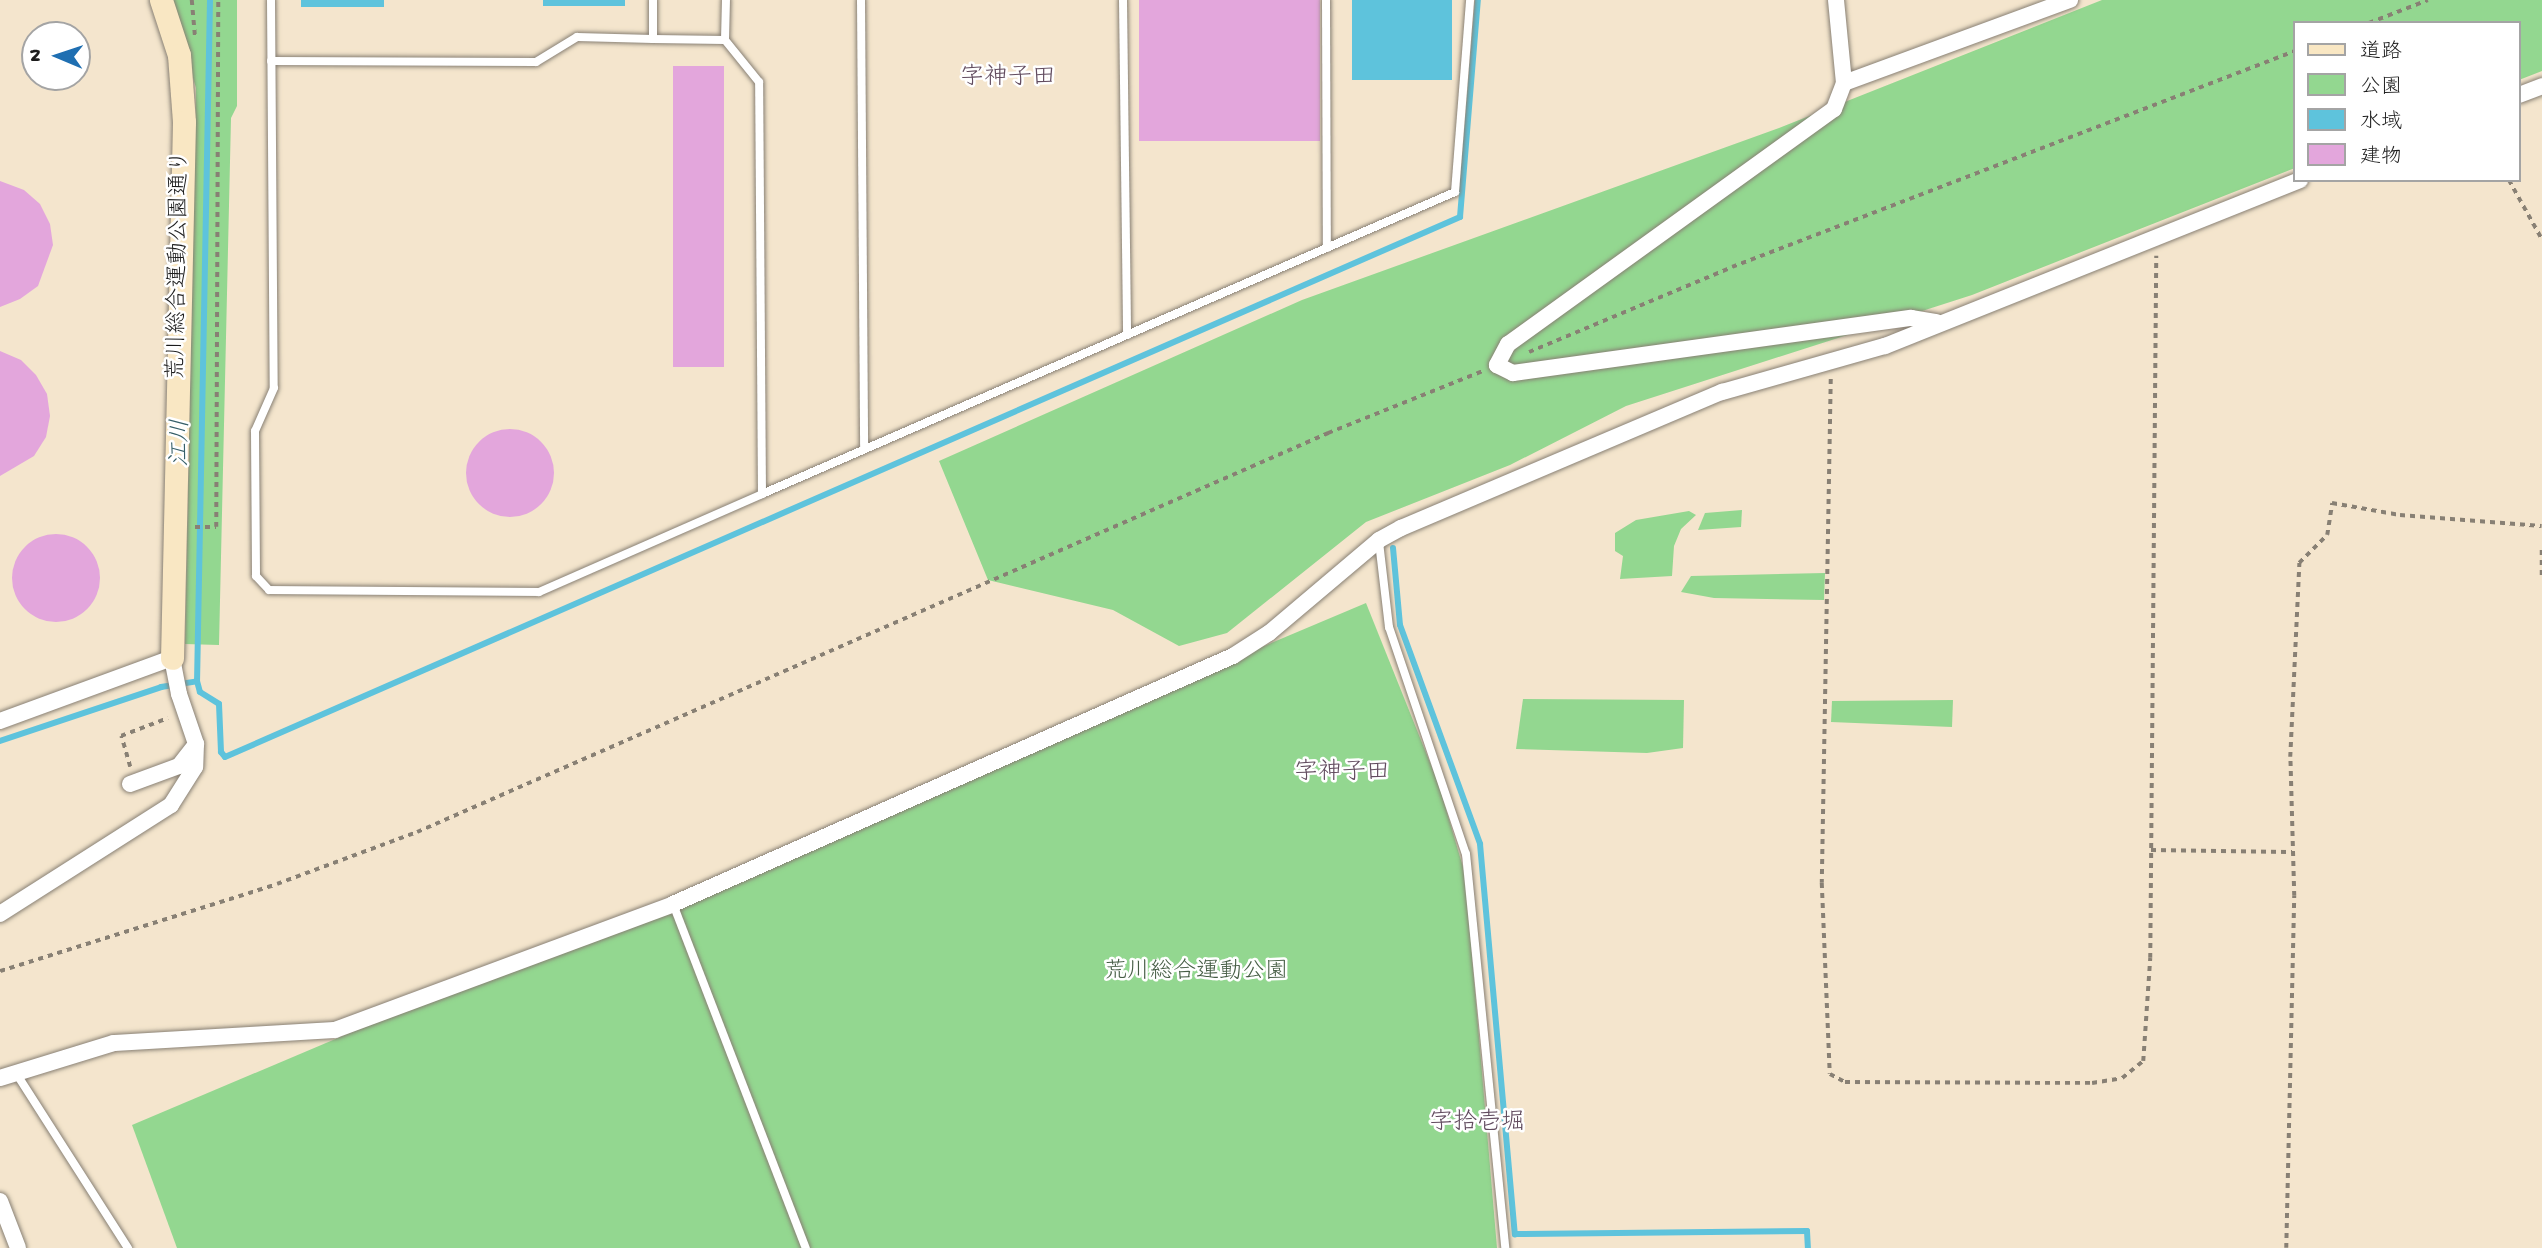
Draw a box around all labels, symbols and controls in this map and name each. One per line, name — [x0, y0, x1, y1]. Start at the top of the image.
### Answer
north arrow — [21, 21, 91, 91]
legend — [2294, 21, 2521, 182]
text: 道路 — [2360, 41, 2402, 66]
text: N — [25, 49, 48, 62]
district label: 字神子田 — [960, 65, 1056, 93]
text: 公園 — [2360, 76, 2402, 101]
text: 水域 — [2360, 111, 2402, 136]
text: 建物 — [2360, 146, 2402, 171]
street label: 荒川総合運動公園通り — [164, 150, 196, 380]
water label: 江川 — [167, 419, 197, 467]
district label: 字神子田 — [1294, 760, 1390, 788]
park label: 荒川総合運動公園 — [1104, 959, 1288, 987]
district label: 字拾壱堀 — [1429, 1110, 1525, 1138]

